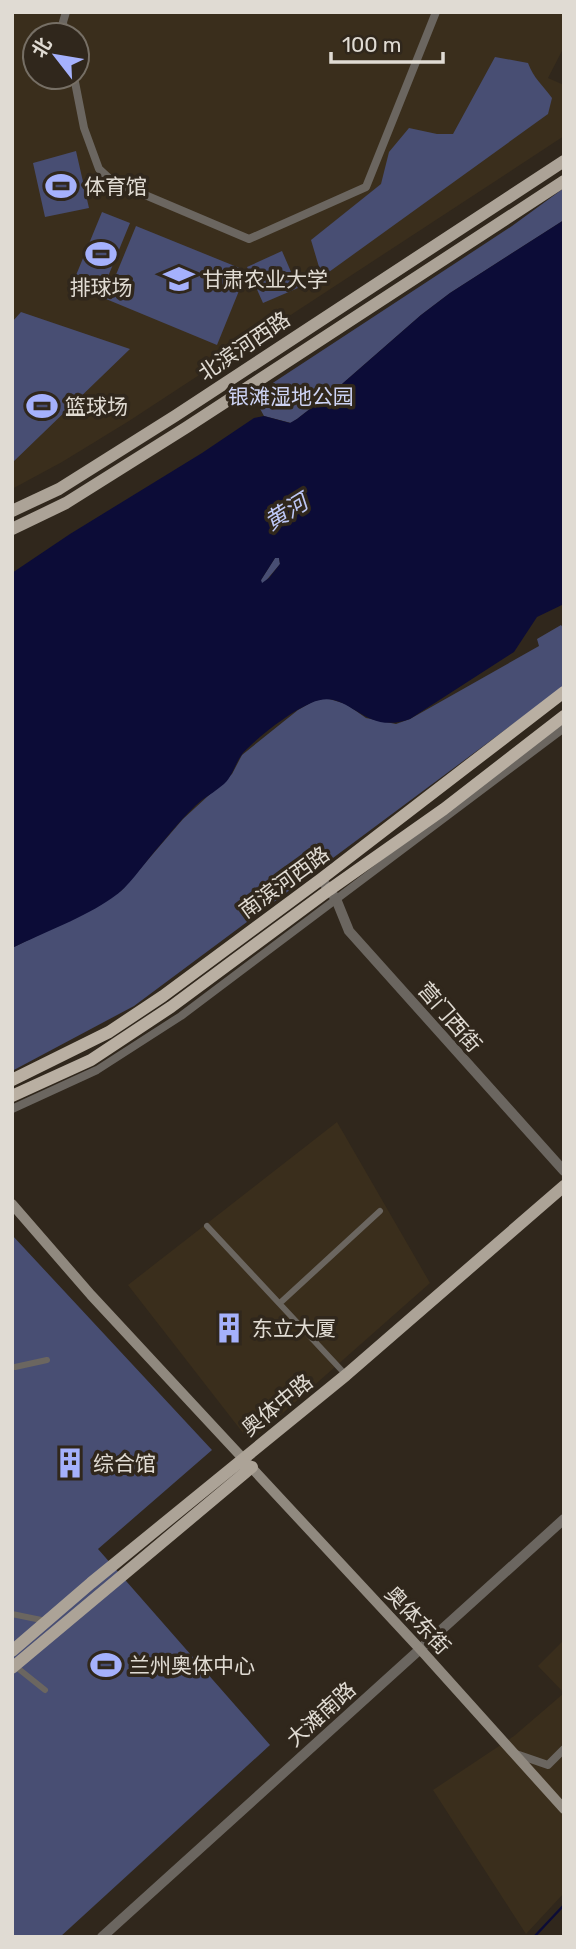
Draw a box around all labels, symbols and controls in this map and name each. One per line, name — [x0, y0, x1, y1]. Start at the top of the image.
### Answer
north arrow — [21, 21, 91, 91]
scale bar — [331, 21, 443, 65]
text: 100 m — [342, 32, 401, 57]
text: 北 — [27, 33, 57, 62]
sports icon: 体育馆 — [44, 169, 78, 203]
place label: 体育馆 — [84, 174, 147, 199]
sports icon: 排球场 — [84, 237, 118, 271]
school or university icon: 甘肃农业大学 — [162, 262, 196, 296]
place label: 甘肃农业大学 — [202, 267, 328, 292]
place label: 排球场 — [70, 275, 133, 300]
street label: 北滨河西路 — [193, 306, 295, 386]
park label: 银滩湿地公园 — [228, 384, 354, 409]
sports icon: 篮球场 — [25, 389, 59, 423]
place label: 篮球场 — [65, 394, 128, 419]
water label: 黄河 — [259, 486, 316, 536]
street label: 南滨河西路 — [234, 841, 334, 923]
street label: 营门西街 — [413, 977, 487, 1057]
building icon: 东立大厦 — [212, 1311, 246, 1345]
place label: 东立大厦 — [252, 1316, 336, 1341]
street label: 奥体中路 — [236, 1369, 318, 1441]
building icon: 综合馆 — [53, 1446, 87, 1480]
place label: 综合馆 — [93, 1451, 156, 1476]
street label: 奥体东街 — [380, 1581, 456, 1659]
sports icon: 兰州奥体中心 — [89, 1648, 123, 1682]
place label: 兰州奥体中心 — [129, 1653, 255, 1678]
street label: 大滩南路 — [281, 1677, 361, 1751]

